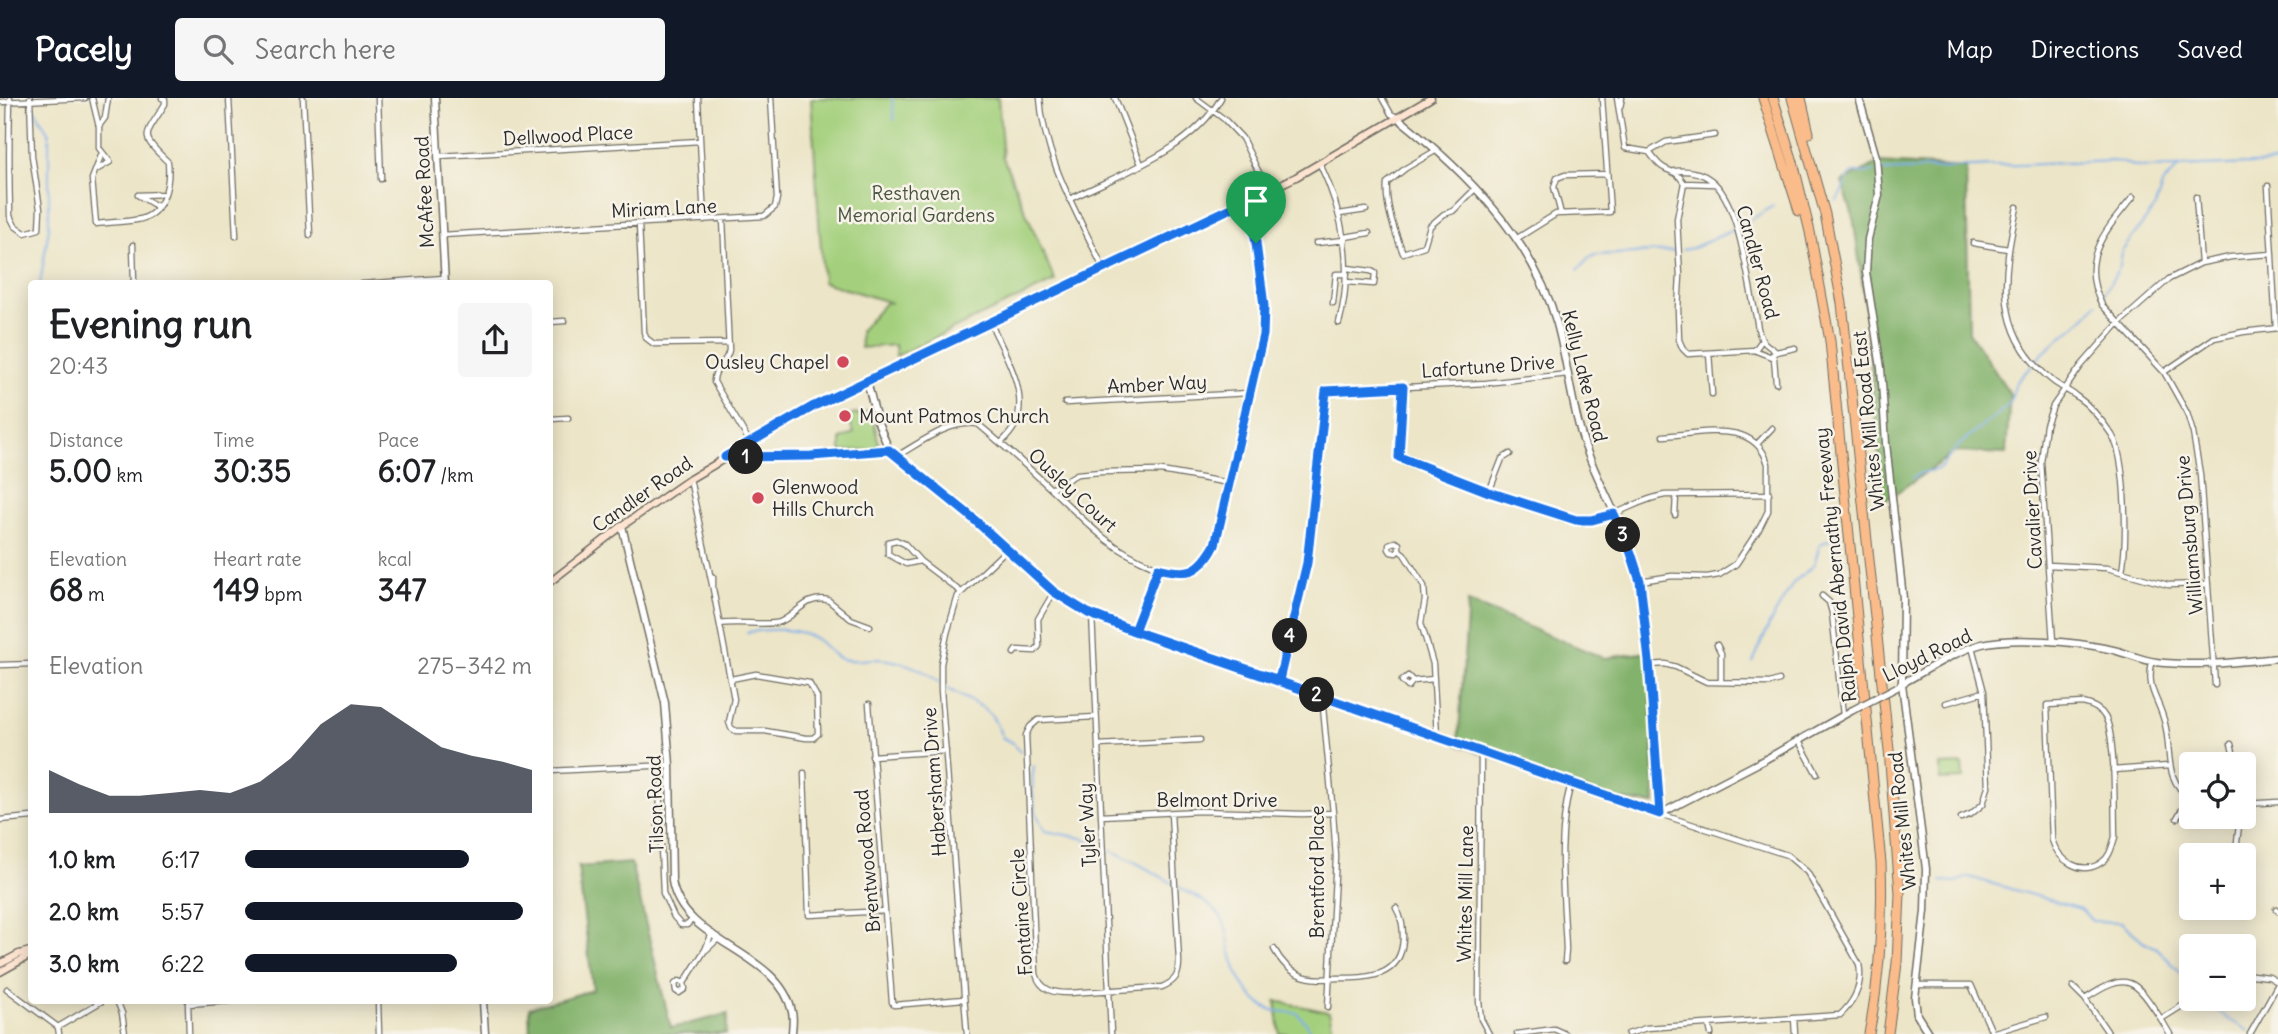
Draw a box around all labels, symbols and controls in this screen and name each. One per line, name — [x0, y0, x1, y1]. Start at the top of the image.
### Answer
search box — [175, 18, 665, 81]
text: Pacely — [35, 28, 133, 70]
icon: search — [199, 30, 237, 68]
text: Search here — [255, 33, 396, 66]
text: Map — [1946, 34, 1993, 64]
text: Directions — [2031, 34, 2139, 64]
text: Saved — [2177, 34, 2243, 64]
street label: Dellwood Place — [502, 120, 634, 150]
street label: McAfee Road — [409, 135, 439, 249]
pin — [1226, 171, 1286, 243]
park label: Resthaven Memorial Gardens — [837, 181, 995, 227]
icon: arrive — [1237, 182, 1275, 220]
street label: Miriam Lane — [610, 193, 718, 223]
street label: Candler Road — [1731, 203, 1785, 321]
text: Evening run — [49, 301, 252, 348]
button: share — [458, 303, 532, 377]
street label: Kelly Lake Road — [1557, 307, 1613, 445]
street label: Whites Mill Road East — [1847, 330, 1889, 512]
street label: Lafortune Drive — [1420, 349, 1556, 383]
place label: Ousley Chapel — [705, 350, 829, 374]
text: 20:43 — [49, 351, 108, 380]
marker: Ousley Chapel — [835, 354, 851, 370]
street label: Amber Way — [1106, 369, 1208, 399]
place label: Mount Patmos Church — [859, 404, 1049, 428]
marker: Mount Patmos Church — [837, 408, 853, 424]
street label: Ralph David Abernathy Freeway — [1809, 426, 1861, 704]
text: Distance — [49, 428, 123, 452]
text: Time — [213, 428, 254, 452]
text: Pace — [378, 428, 419, 452]
pin: 1 — [728, 440, 764, 474]
street label: Ousley Court — [1024, 443, 1122, 537]
text: 1 — [742, 444, 749, 468]
street label: Cavalier Drive — [2017, 450, 2047, 570]
street label: Candler Road — [587, 451, 697, 537]
text: 5.00 — [49, 452, 112, 490]
text: 30:35 — [213, 452, 291, 490]
text: 6:07 — [378, 452, 436, 490]
street label: Williamsburg Drive — [2170, 454, 2208, 616]
text: km — [112, 463, 143, 487]
text: /km — [436, 463, 474, 487]
place label: Glenwood Hills Church — [772, 475, 874, 521]
marker: Glenwood Hills Church — [750, 490, 766, 506]
pin: 3 — [1606, 518, 1640, 552]
text: 3 — [1617, 522, 1628, 546]
text: Elevation — [49, 547, 127, 571]
text: Heart rate — [213, 547, 301, 571]
text: kcal — [378, 547, 412, 571]
text: 68 — [49, 571, 84, 609]
text: 149 — [213, 571, 260, 609]
text: 347 — [378, 571, 426, 609]
text: m — [84, 582, 105, 606]
text: bpm — [260, 582, 302, 606]
pin: 4 — [1272, 618, 1308, 654]
text: 4 — [1284, 623, 1295, 647]
street label: Lloyd Road — [1878, 623, 1976, 687]
text: Elevation — [49, 651, 143, 680]
text: 275–342 m — [417, 651, 532, 680]
pin: 2 — [1300, 678, 1334, 712]
text: 2 — [1311, 682, 1322, 706]
street label: Habersham Drive — [917, 707, 951, 857]
street label: Whites Mill Road — [1883, 750, 1921, 892]
map controls — [2179, 752, 2256, 1011]
button: locate — [2179, 752, 2256, 829]
street label: Tilson Road — [641, 755, 669, 853]
street label: Tyler Way — [1073, 782, 1101, 868]
street label: Brentwood Road — [849, 788, 885, 934]
street label: Belmont Drive — [1157, 788, 1277, 812]
street label: Brentford Place — [1305, 805, 1329, 939]
street label: Whites Mill Lane — [1452, 825, 1478, 963]
button: + — [2179, 843, 2256, 920]
text: 1.0 km — [49, 845, 115, 874]
text: 6:17 — [161, 845, 200, 874]
street label: Fontaine Circle — [1005, 848, 1037, 976]
text: 2.0 km — [49, 897, 119, 926]
text: 5:57 — [161, 897, 204, 926]
button: − — [2179, 934, 2256, 1011]
text: 3.0 km — [49, 949, 119, 978]
text: 6:22 — [161, 949, 205, 978]

